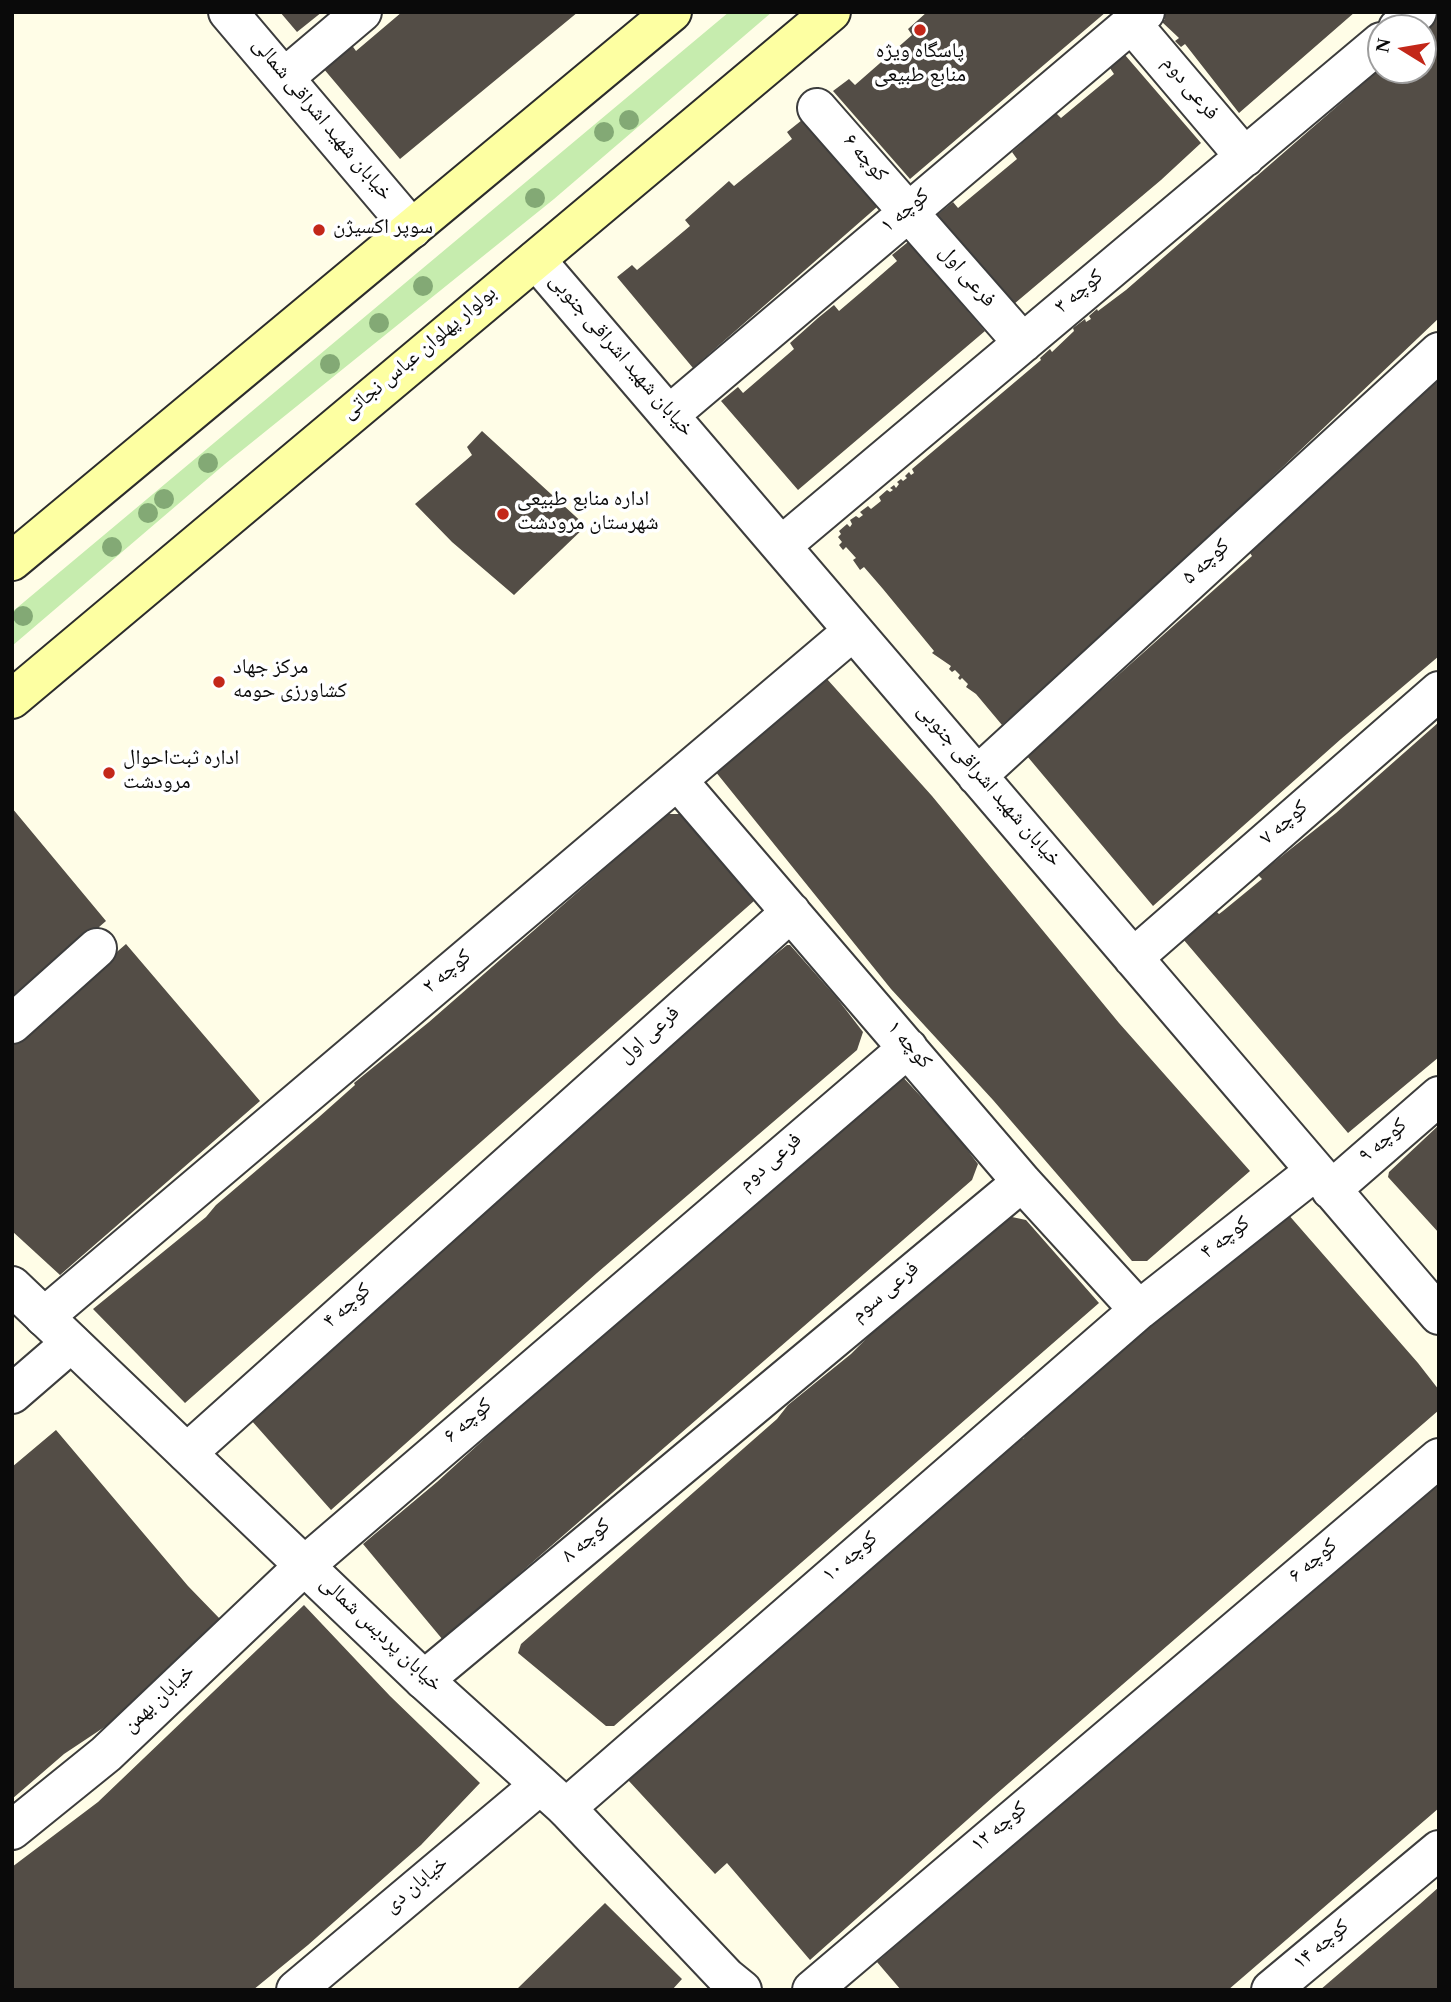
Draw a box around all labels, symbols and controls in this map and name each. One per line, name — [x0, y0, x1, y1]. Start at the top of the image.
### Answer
north arrow — [1367, 14, 1437, 84]
marker: پاسگاه ویژه منابع طبیعی — [912, 22, 928, 38]
street label: خیابان شهید اشراقی شمالی — [244, 34, 396, 208]
text: N — [1371, 37, 1394, 54]
place label: پاسگاه ویژه منابع طبیعی — [874, 41, 966, 91]
street label: فرعی دوم — [1154, 53, 1222, 127]
street label: کوچه ۶ — [835, 131, 891, 189]
street label: کوچه ۱ — [878, 186, 936, 240]
place label: سوپر اکسیژن — [333, 217, 433, 243]
marker: سوپر اکسیژن — [311, 222, 327, 238]
street label: فرعی اول — [931, 242, 999, 314]
street label: کوچه ۳ — [1052, 267, 1110, 321]
street label: خیابان شهید اشراقی جنوبی — [541, 270, 697, 444]
street label: بولوار پهلوان عباس نجاتی — [338, 283, 504, 427]
place label: اداره منابع طبیعی شهرستان مرودشت — [517, 489, 658, 539]
marker: اداره منابع طبیعی شهرستان مرودشت — [495, 506, 511, 522]
street label: کوچه ۵ — [1179, 536, 1237, 592]
place label: مرکز جهاد کشاورزی حومه — [233, 657, 347, 707]
marker: مرکز جهاد کشاورزی حومه — [211, 674, 227, 690]
street label: خیابان شهید اشراقی جنوبی — [909, 700, 1065, 874]
place label: اداره ثبت‌احوال مرودشت — [123, 748, 239, 798]
marker: اداره ثبت‌احوال مرودشت — [101, 765, 117, 781]
street label: کوچه ۷ — [1257, 797, 1315, 853]
street label: کوچه ۲ — [420, 947, 478, 1001]
street label: فرعی اول — [615, 1003, 687, 1071]
street label: کوچه ۱ — [879, 1018, 935, 1076]
street label: کوچه ۹ — [1356, 1115, 1414, 1171]
street label: فرعی دوم — [735, 1130, 809, 1198]
street label: کوچه ۴ — [1197, 1213, 1257, 1267]
street label: فرعی سوم — [848, 1258, 926, 1330]
street label: کوچه ۴ — [320, 1280, 378, 1336]
street label: کوچه ۶ — [441, 1395, 499, 1451]
street label: کوچه ۸ — [559, 1516, 617, 1570]
street label: کوچه ۱۰ — [819, 1528, 885, 1590]
street label: کوچه ۶ — [1286, 1536, 1344, 1590]
street label: خیابان پردیس شمالی — [312, 1573, 446, 1699]
street label: خیابان بهمن — [120, 1661, 202, 1741]
street label: کوچه ۱۲ — [968, 1798, 1034, 1860]
street label: خیابان دی — [381, 1853, 455, 1921]
street label: کوچه ۱۴ — [1290, 1916, 1356, 1978]

